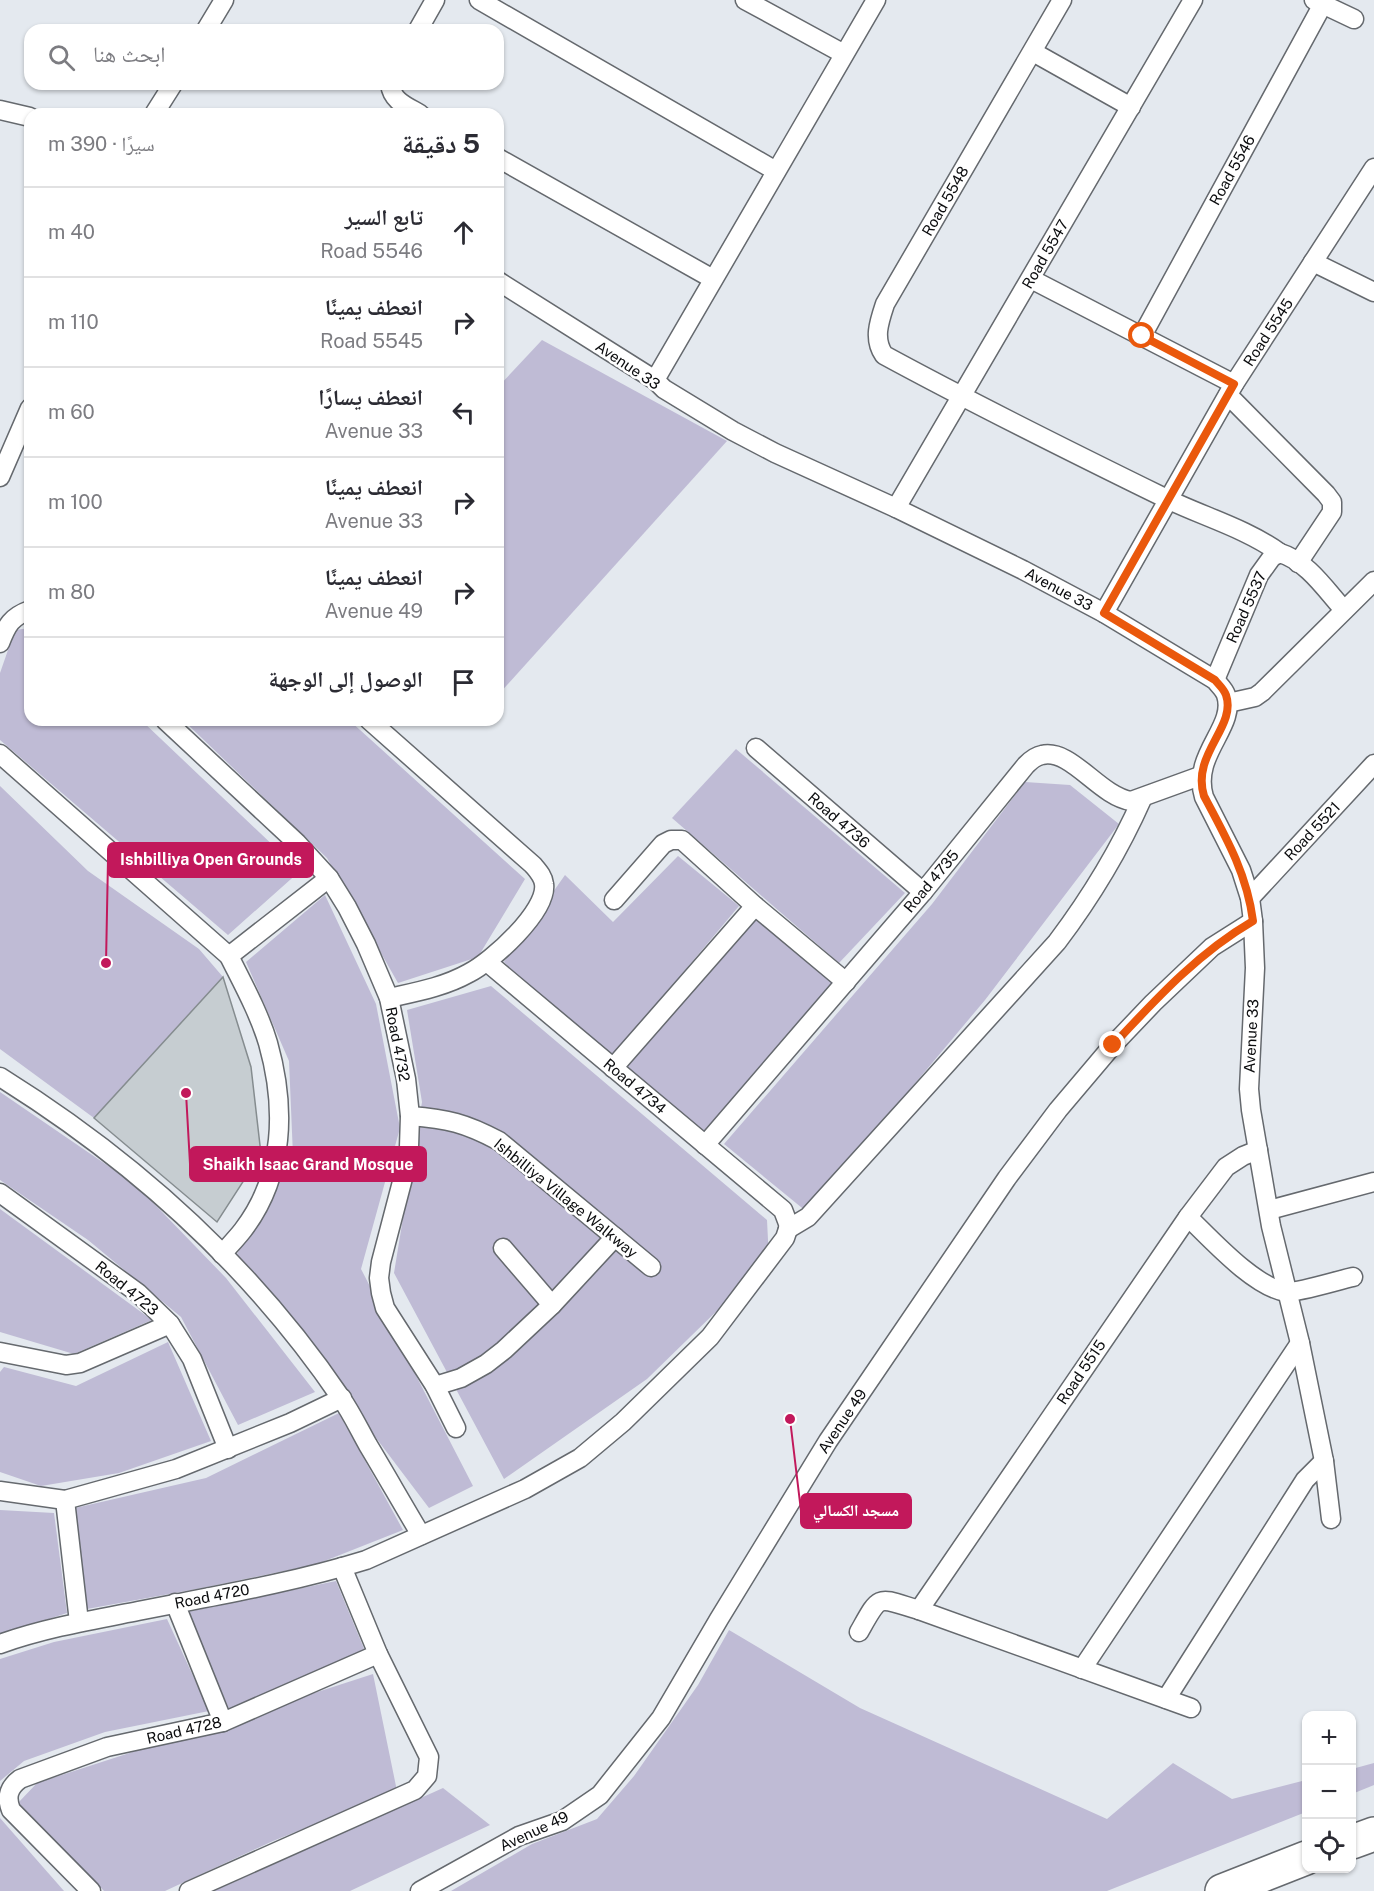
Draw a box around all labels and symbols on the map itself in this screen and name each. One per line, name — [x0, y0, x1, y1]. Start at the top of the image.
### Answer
street label: Road 5546 — [1206, 132, 1258, 208]
street label: Road 5548 — [918, 163, 972, 239]
street label: Road 5547 — [1018, 216, 1072, 292]
street label: Road 5545 — [1240, 295, 1296, 369]
route start — [1128, 322, 1154, 348]
street label: Avenue 33 — [593, 337, 663, 393]
street label: Avenue 33 — [1022, 564, 1096, 614]
street label: Road 5537 — [1223, 569, 1269, 645]
street label: Road 4736 — [805, 789, 873, 851]
street label: Road 5521 — [1281, 798, 1343, 864]
callout: Ishbilliya Open Grounds — [108, 843, 313, 877]
street label: Road 4735 — [900, 846, 962, 916]
text: Ishbilliya Open Grounds — [120, 850, 302, 869]
street label: Avenue 33 — [1241, 999, 1261, 1073]
street label: Road 4732 — [382, 1005, 414, 1083]
route end — [1099, 1031, 1125, 1057]
street label: Road 4734 — [600, 1055, 670, 1117]
street label: Ishbilliya Village Walkway — [491, 1135, 641, 1261]
callout: Shaikh Isaac Grand Mosque — [190, 1147, 426, 1181]
text: Shaikh Isaac Grand Mosque — [202, 1155, 414, 1174]
street label: Road 4723 — [92, 1257, 162, 1319]
street label: Road 5515 — [1053, 1337, 1109, 1407]
street label: Avenue 49 — [814, 1386, 870, 1456]
callout: مسجد الكسالي — [801, 1494, 911, 1528]
text: مسجد الكسالي — [813, 1501, 899, 1523]
street label: Road 4720 — [173, 1580, 251, 1612]
street label: Road 4728 — [145, 1713, 223, 1747]
street label: Avenue 49 — [497, 1808, 571, 1854]

